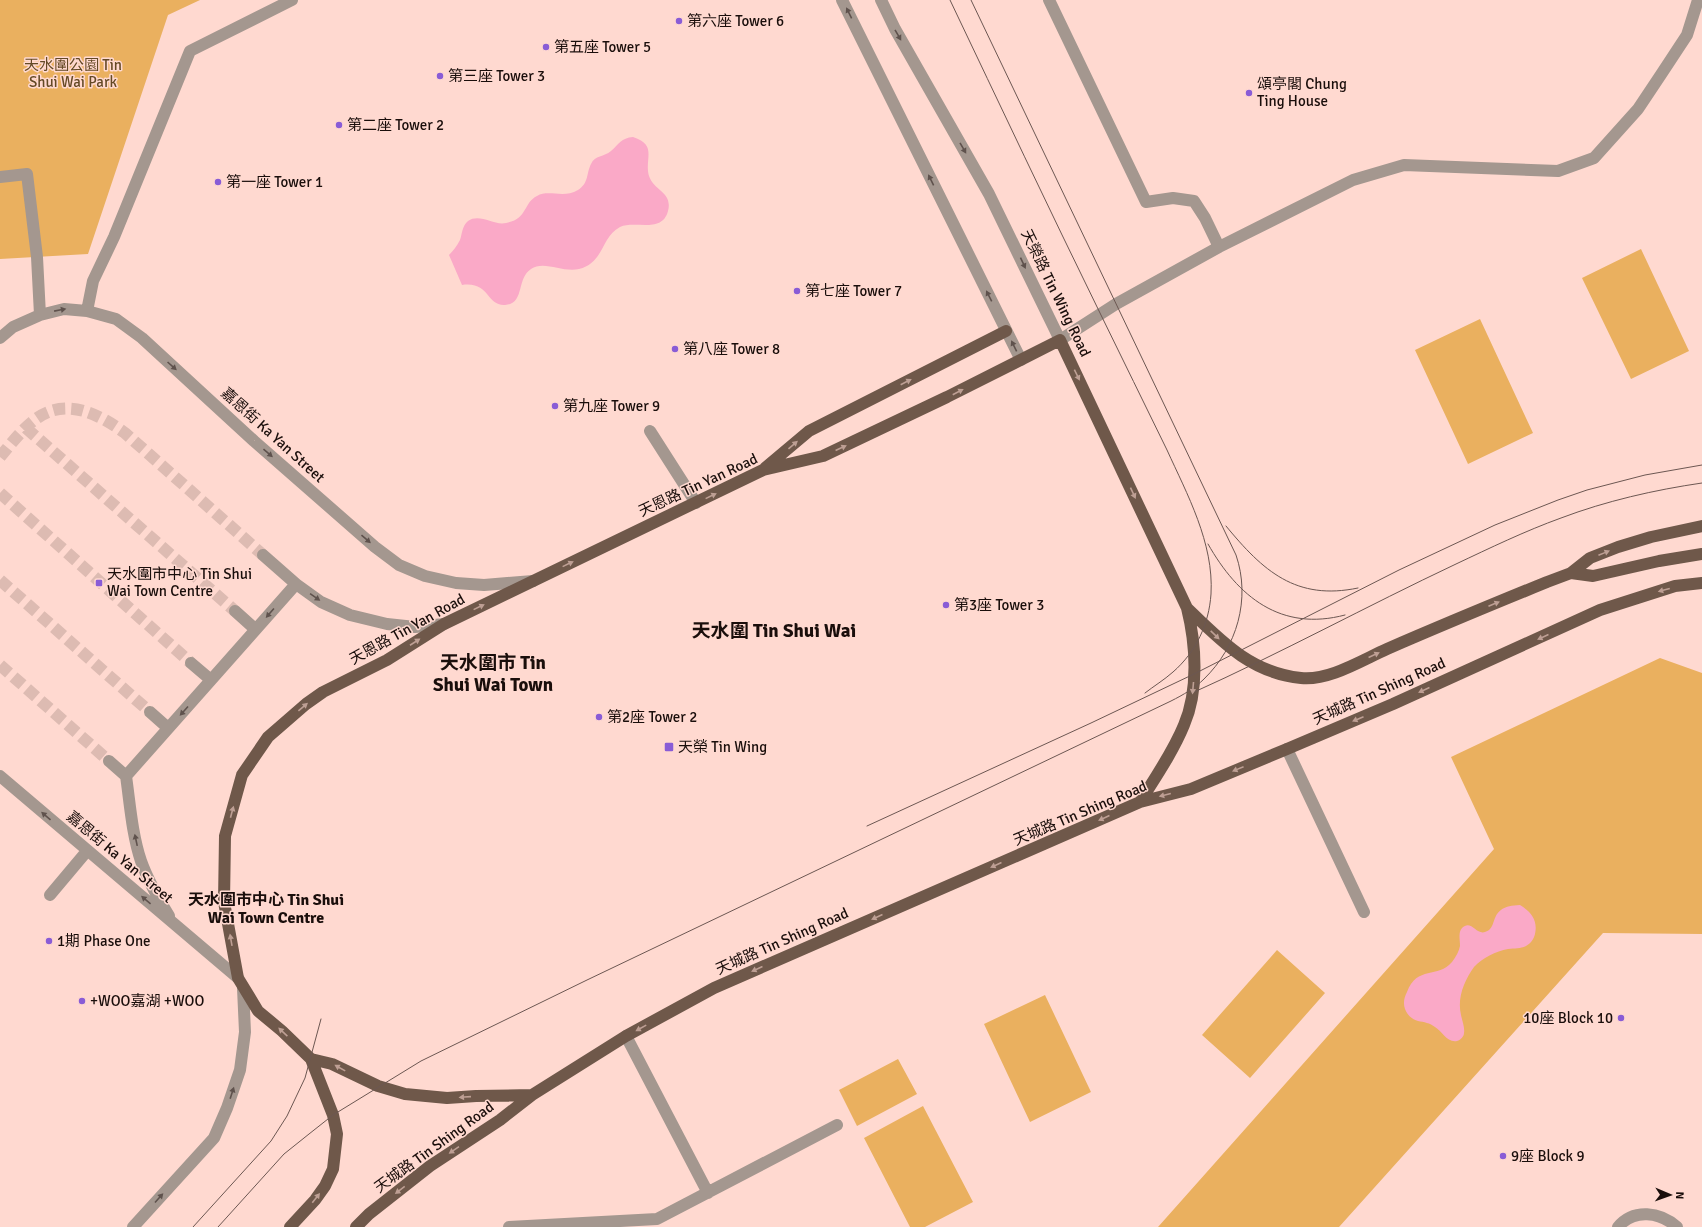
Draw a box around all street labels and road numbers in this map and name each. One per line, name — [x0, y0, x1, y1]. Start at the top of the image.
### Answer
street label: 天榮路 Tin Wing Road — [1017, 226, 1095, 360]
street label: 嘉恩街 Ka Yan Street — [217, 384, 329, 486]
street label: 天恩路 Tin Yan Road — [636, 450, 760, 520]
street label: 天恩路 Tin Yan Road — [346, 590, 468, 668]
street label: 天城路 Tin Shing Road — [1310, 654, 1448, 728]
street label: 天城路 Tin Shing Road — [1011, 777, 1150, 849]
street label: 嘉恩街 Ka Yan Street — [63, 807, 177, 907]
street label: 天城路 Tin Shing Road — [713, 904, 851, 978]
street label: 天城路 Tin Shing Road — [371, 1098, 497, 1196]

